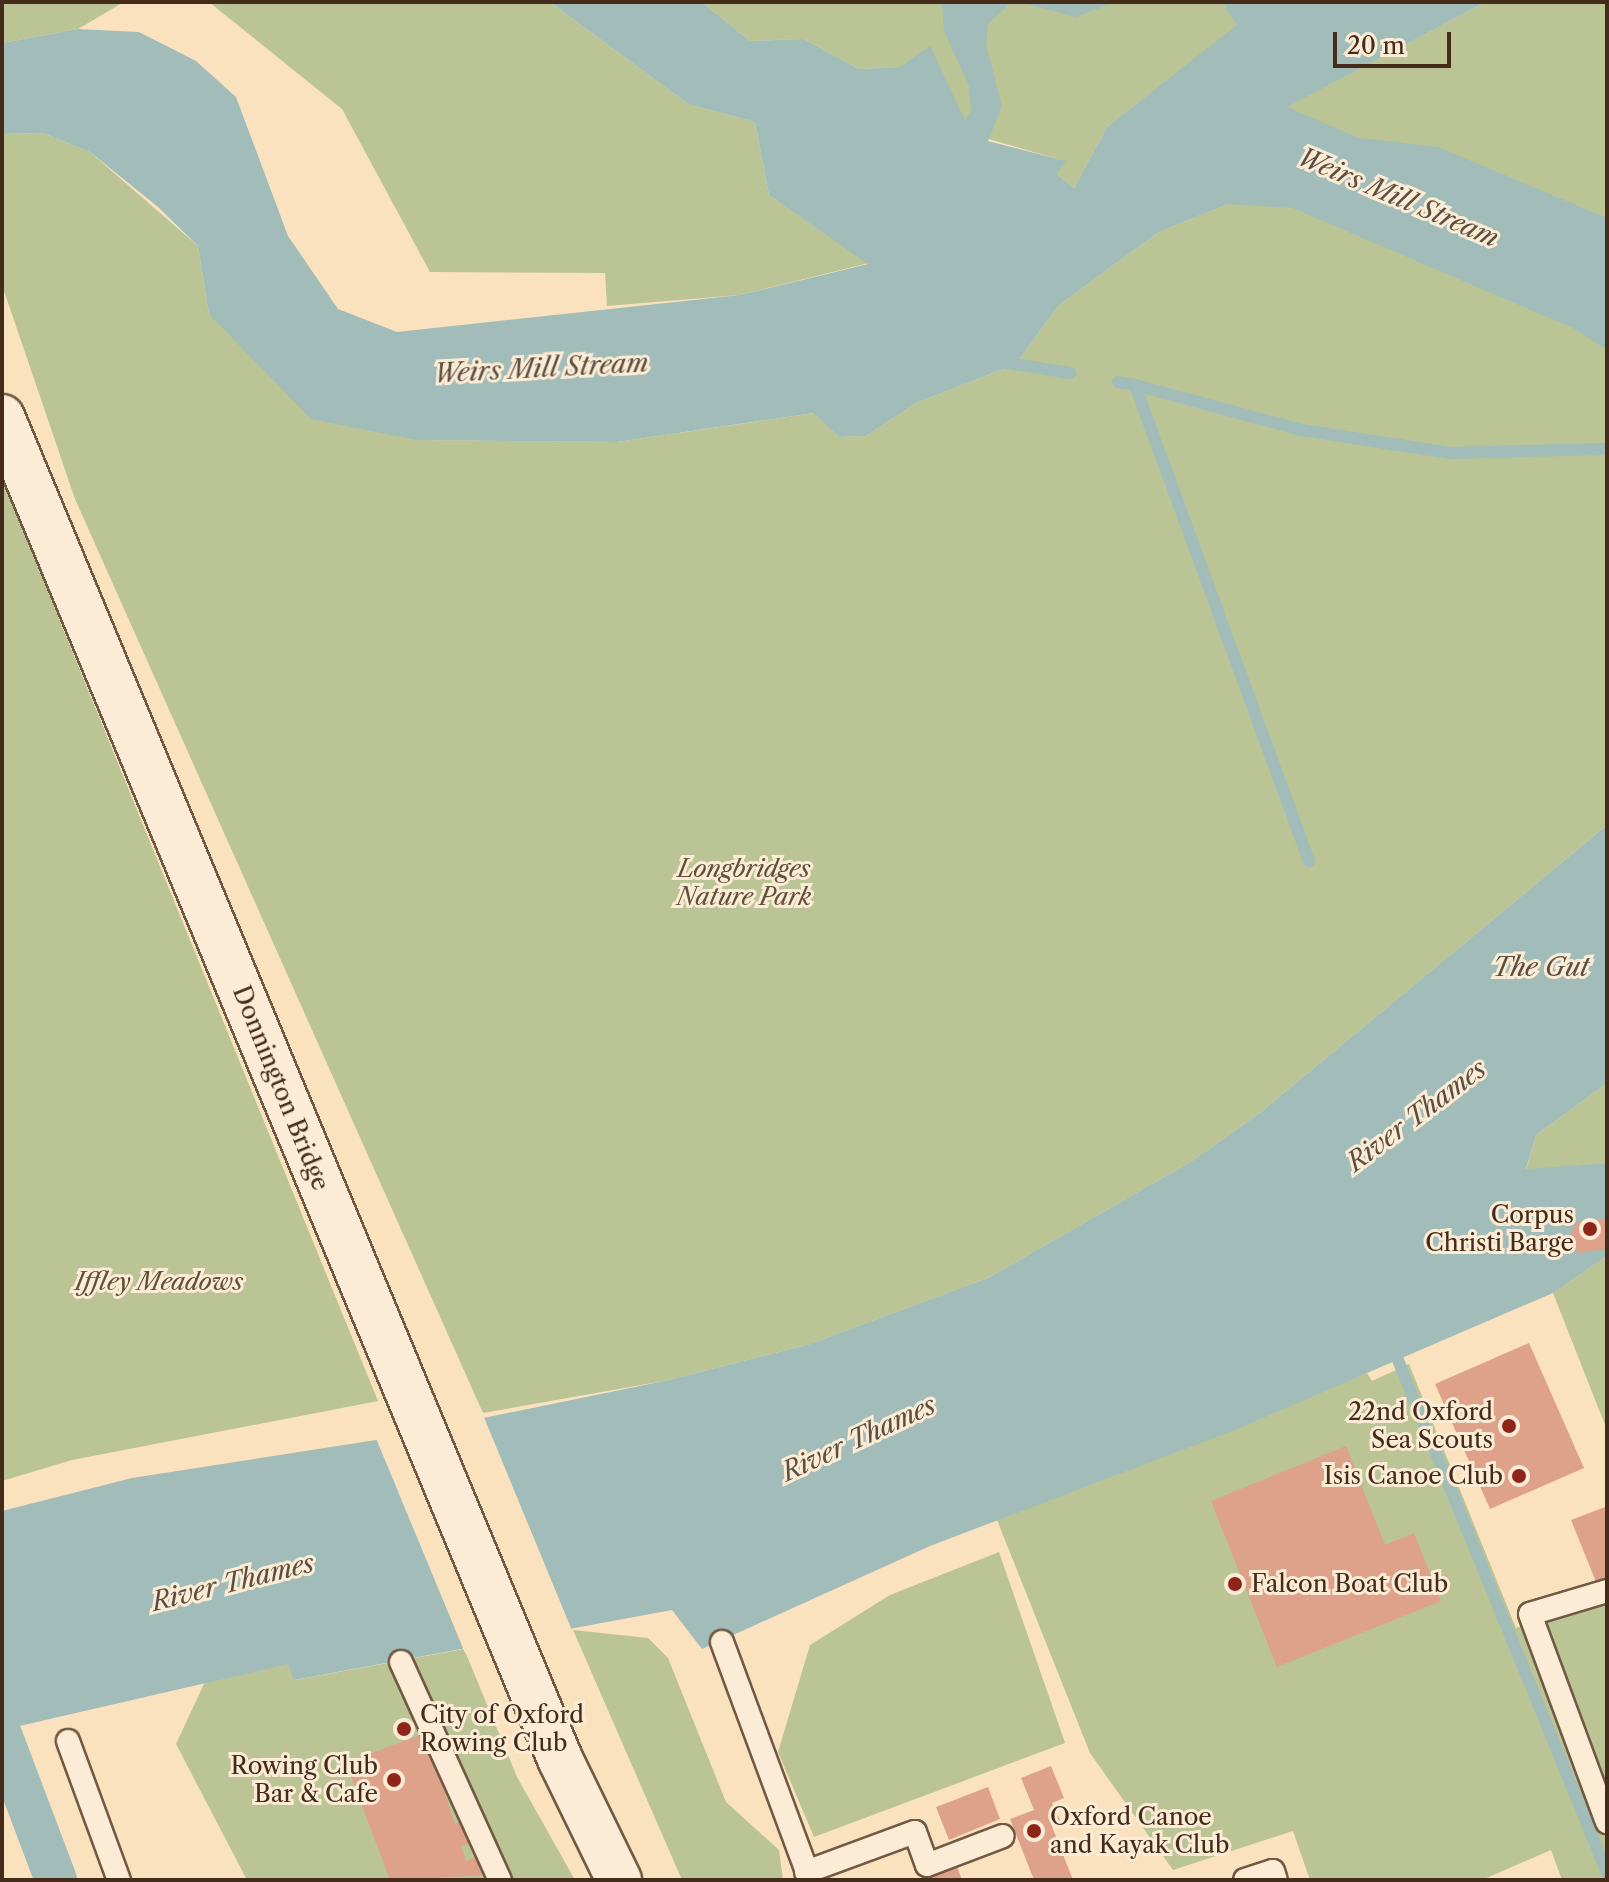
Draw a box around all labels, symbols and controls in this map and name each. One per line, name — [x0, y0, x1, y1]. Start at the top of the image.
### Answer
scale bar — [1337, 16, 1455, 66]
text: 20 m — [1347, 31, 1405, 60]
water label: Weirs Mill Stream — [1293, 142, 1503, 254]
water label: Weirs Mill Stream — [433, 348, 649, 390]
park label: Longbridges Nature Park — [677, 855, 811, 911]
water label: The Gut — [1493, 952, 1589, 984]
street label: Donnington Bridge — [227, 981, 335, 1195]
water label: River Thames — [1341, 1053, 1493, 1179]
place label: Corpus Christi Barge — [1425, 1201, 1574, 1257]
marker: Corpus Christi Barge — [1581, 1220, 1599, 1238]
park label: Iffley Meadows — [75, 1268, 243, 1296]
water label: River Thames — [777, 1390, 941, 1488]
place label: 22nd Oxford Sea Scouts — [1348, 1398, 1493, 1454]
marker: 22nd Oxford Sea Scouts — [1500, 1417, 1518, 1435]
place label: Isis Canoe Club — [1324, 1462, 1503, 1490]
marker: Isis Canoe Club — [1510, 1467, 1528, 1485]
water label: River Thames — [148, 1548, 318, 1618]
place label: Falcon Boat Club — [1251, 1570, 1448, 1598]
marker: Falcon Boat Club — [1226, 1575, 1244, 1593]
place label: City of Oxford Rowing Club — [420, 1701, 585, 1757]
marker: City of Oxford Rowing Club — [395, 1720, 413, 1738]
place label: Rowing Club Bar & Cafe — [230, 1752, 378, 1808]
marker: Rowing Club Bar & Cafe — [385, 1771, 403, 1789]
place label: Oxford Canoe and Kayak Club — [1050, 1803, 1230, 1859]
marker: Oxford Canoe and Kayak Club — [1025, 1822, 1043, 1840]

